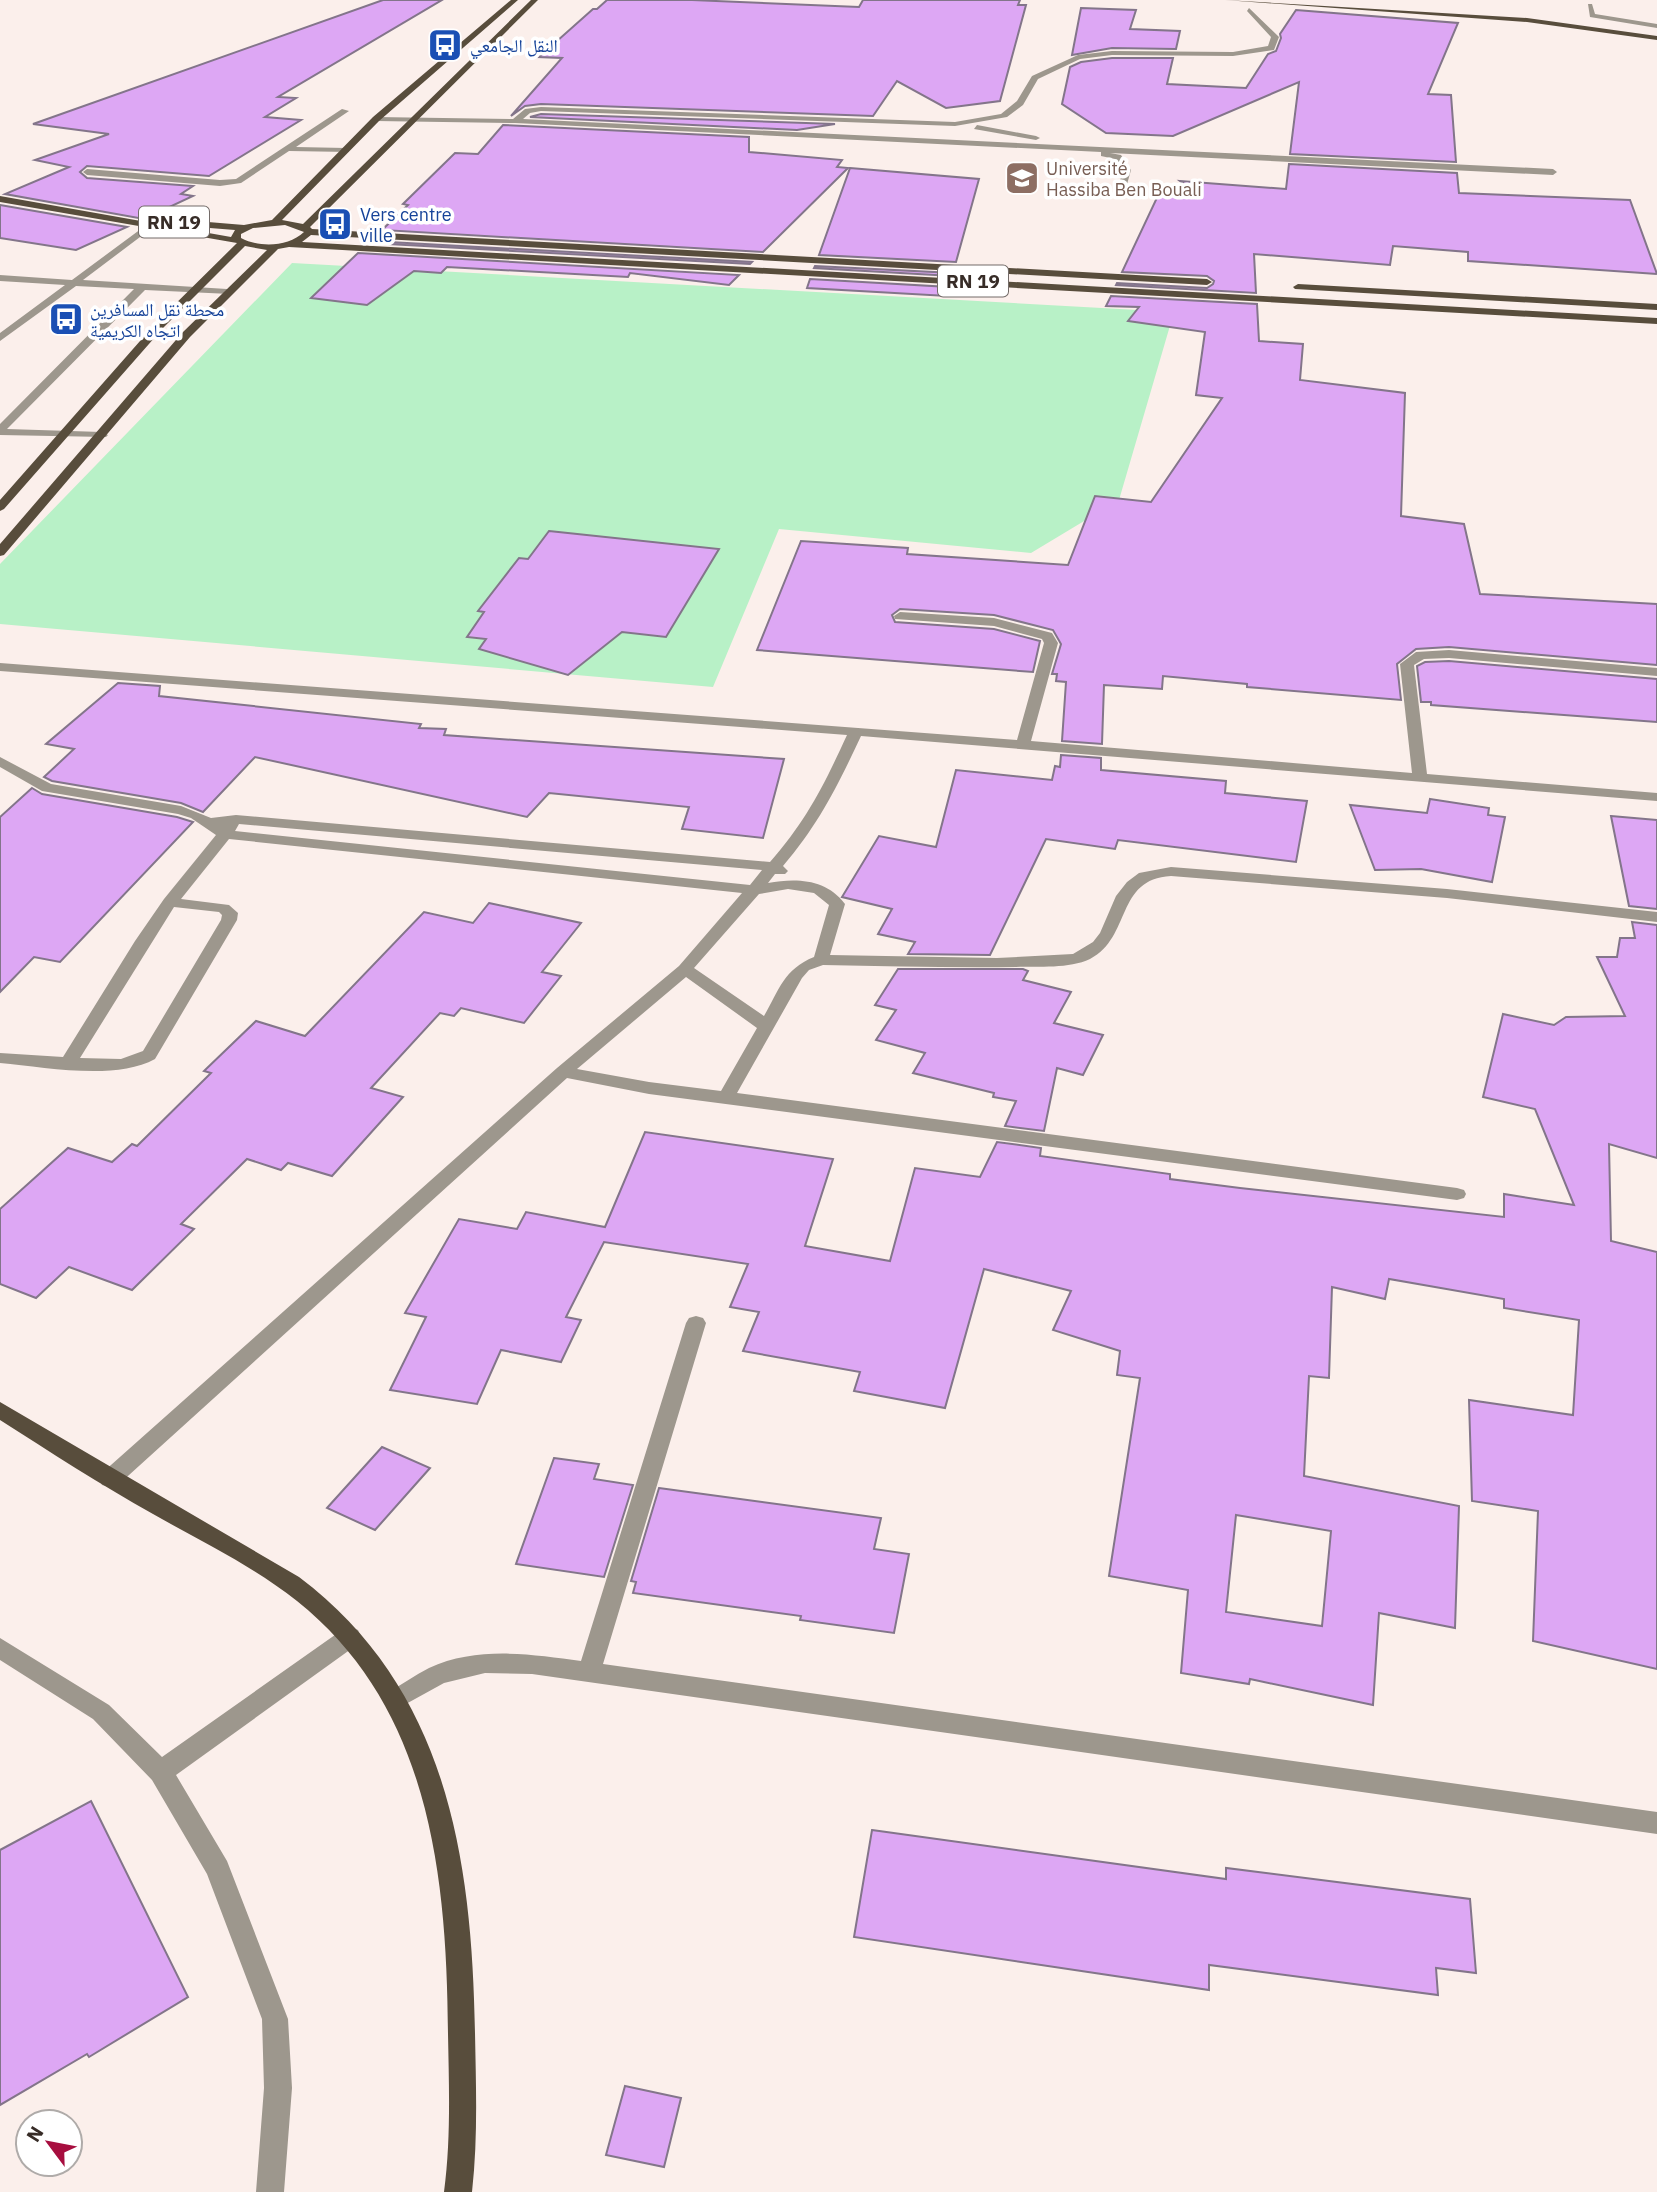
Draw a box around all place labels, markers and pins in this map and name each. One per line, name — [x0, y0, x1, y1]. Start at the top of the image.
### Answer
bus stop icon: النقل الجامعي — [426, 26, 464, 64]
place label: النقل الجامعي — [470, 34, 558, 60]
place label: Université Hassiba Ben Bouali — [1046, 157, 1202, 201]
school or university icon: Université Hassiba Ben Bouali — [1003, 159, 1041, 197]
place label: Vers centre ville — [360, 203, 452, 247]
bus stop icon: Vers centre ville — [316, 205, 354, 243]
place label: محطة نقل المسافرين اتجاه الكريمية — [90, 298, 224, 342]
bus stop icon: محطة نقل المسافرين اتجاه الكريمية — [47, 300, 85, 338]

